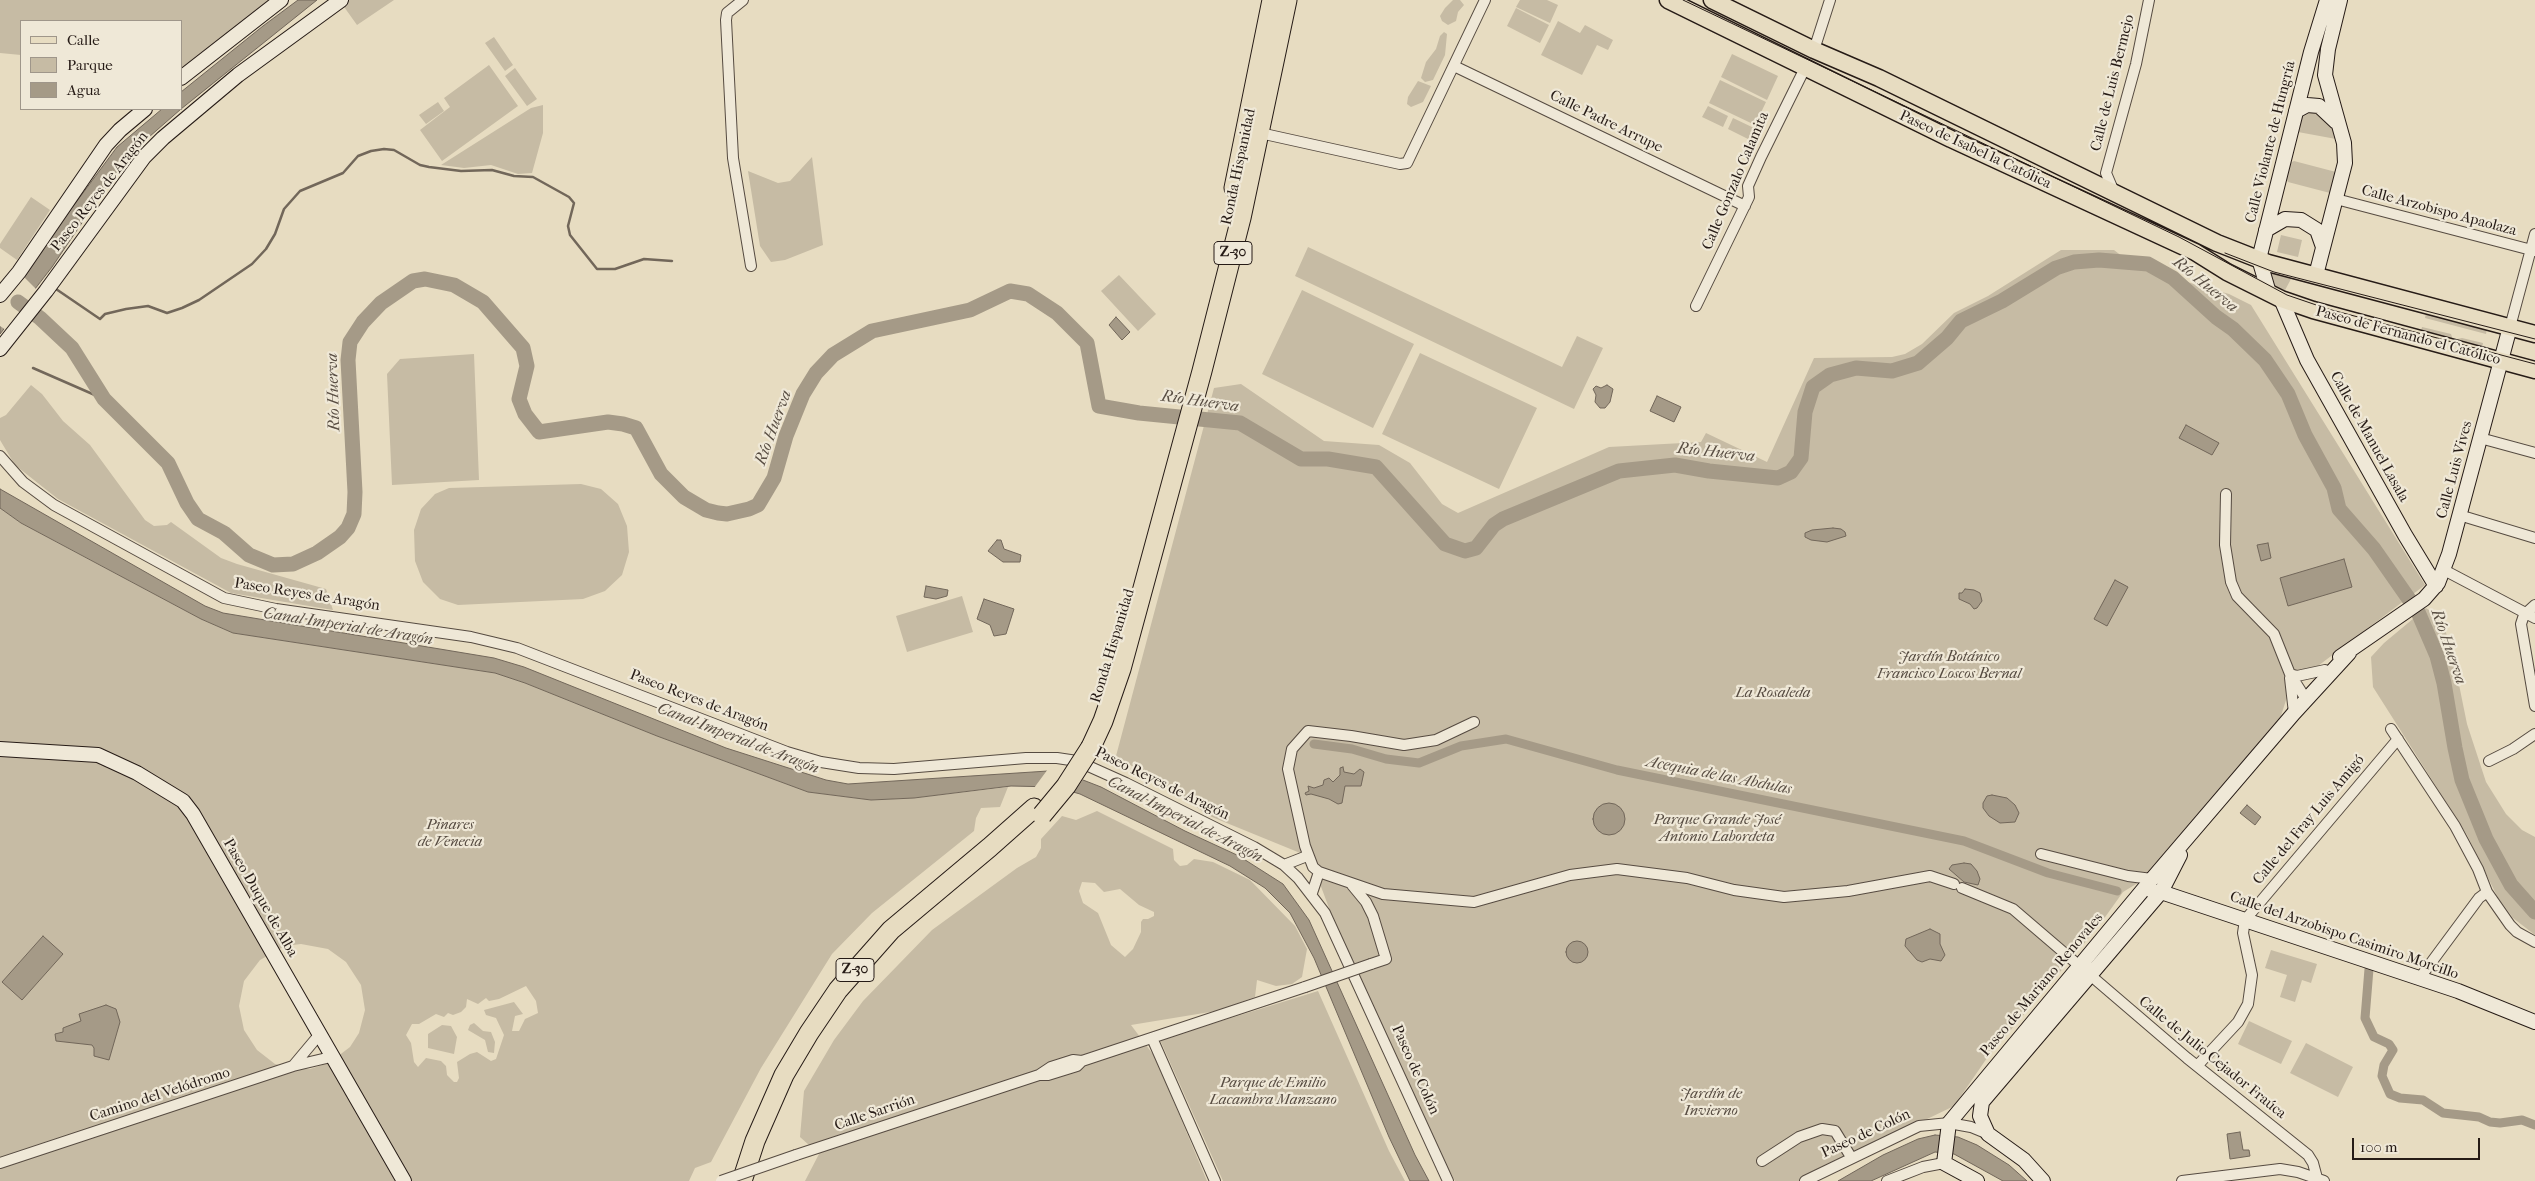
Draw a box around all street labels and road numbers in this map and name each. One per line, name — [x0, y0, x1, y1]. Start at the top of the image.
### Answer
street label: Calle de Luis Bermejo — [2087, 13, 2139, 153]
street label: Calle Violante de Hungría — [2242, 59, 2300, 225]
street label: Calle Padre Arrupe — [1547, 87, 1665, 157]
street label: Ronda Hispanidad — [1218, 107, 1260, 227]
street label: Paseo de Isabel la Católica — [1896, 107, 2054, 193]
street label: Calle Gonzalo Calamita — [1699, 109, 1773, 253]
street label: Paseo Reyes de Aragón — [48, 128, 152, 256]
street label: Calle Arzobispo Apaolaza — [2359, 182, 2519, 240]
road number: Z-30 — [1214, 242, 1252, 264]
street label: Paseo de Fernando el Católico — [2314, 303, 2502, 369]
street label: Calle de Manuel Lasala — [2326, 369, 2412, 505]
street label: Calle Luis Vives — [2433, 419, 2477, 521]
street label: Paseo Reyes de Aragón — [233, 575, 381, 615]
street label: Ronda Hispanidad — [1087, 587, 1139, 705]
street label: Paseo Reyes de Aragón — [627, 666, 771, 736]
street label: Paseo Reyes de Aragón — [1092, 744, 1232, 824]
street label: Calle del Fray Luis Amigó — [2249, 751, 2369, 889]
street label: Paseo Duque de Alba — [219, 836, 301, 960]
street label: Calle del Arzobispo Casimiro Morcillo — [2227, 888, 2461, 984]
street label: Paseo de Mariano Renovales — [1977, 910, 2107, 1060]
road number: Z-30 — [836, 958, 874, 982]
street label: Calle de Julio Cejador Fraúca — [2135, 993, 2289, 1123]
street label: Paseo de Colón — [1387, 1022, 1443, 1118]
street label: Camino del Velódromo — [88, 1064, 232, 1126]
street label: Calle Sarrión — [832, 1091, 918, 1135]
street label: Paseo de Colón — [1819, 1106, 1913, 1162]

